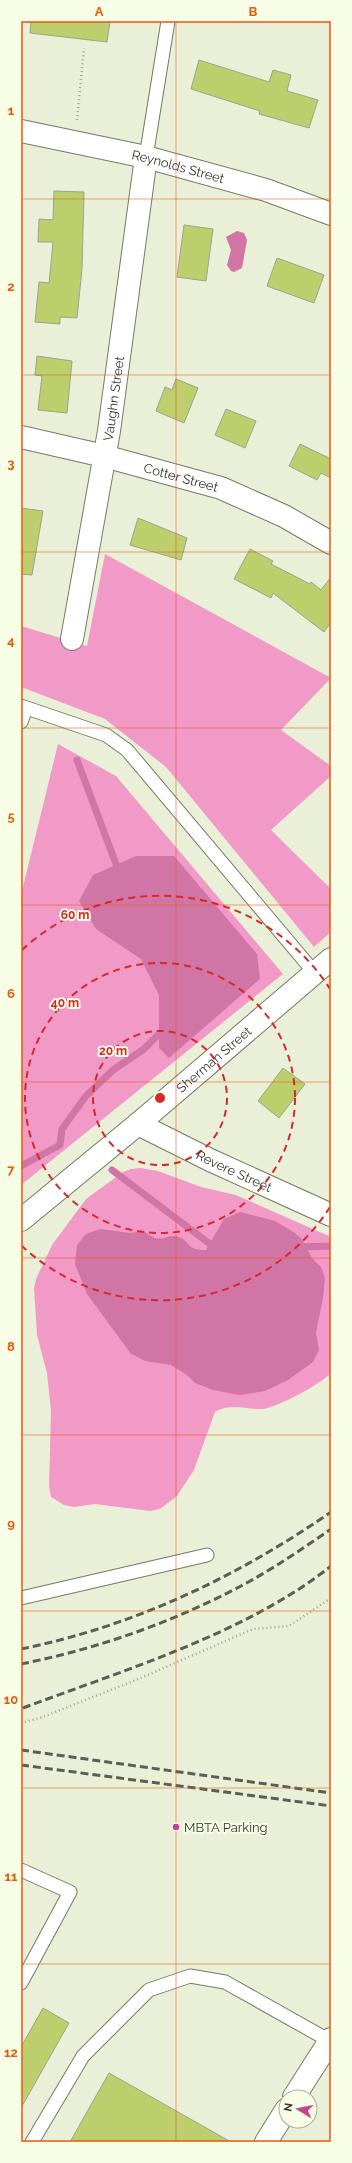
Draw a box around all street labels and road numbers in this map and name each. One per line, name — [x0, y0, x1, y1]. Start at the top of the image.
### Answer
street label: Reynolds Street — [130, 147, 227, 186]
street label: Vaughn Street — [100, 354, 127, 442]
street label: Cotter Street — [142, 460, 221, 495]
street label: Sherman Street — [173, 1023, 255, 1095]
street label: Revere Street — [194, 1147, 275, 1195]

